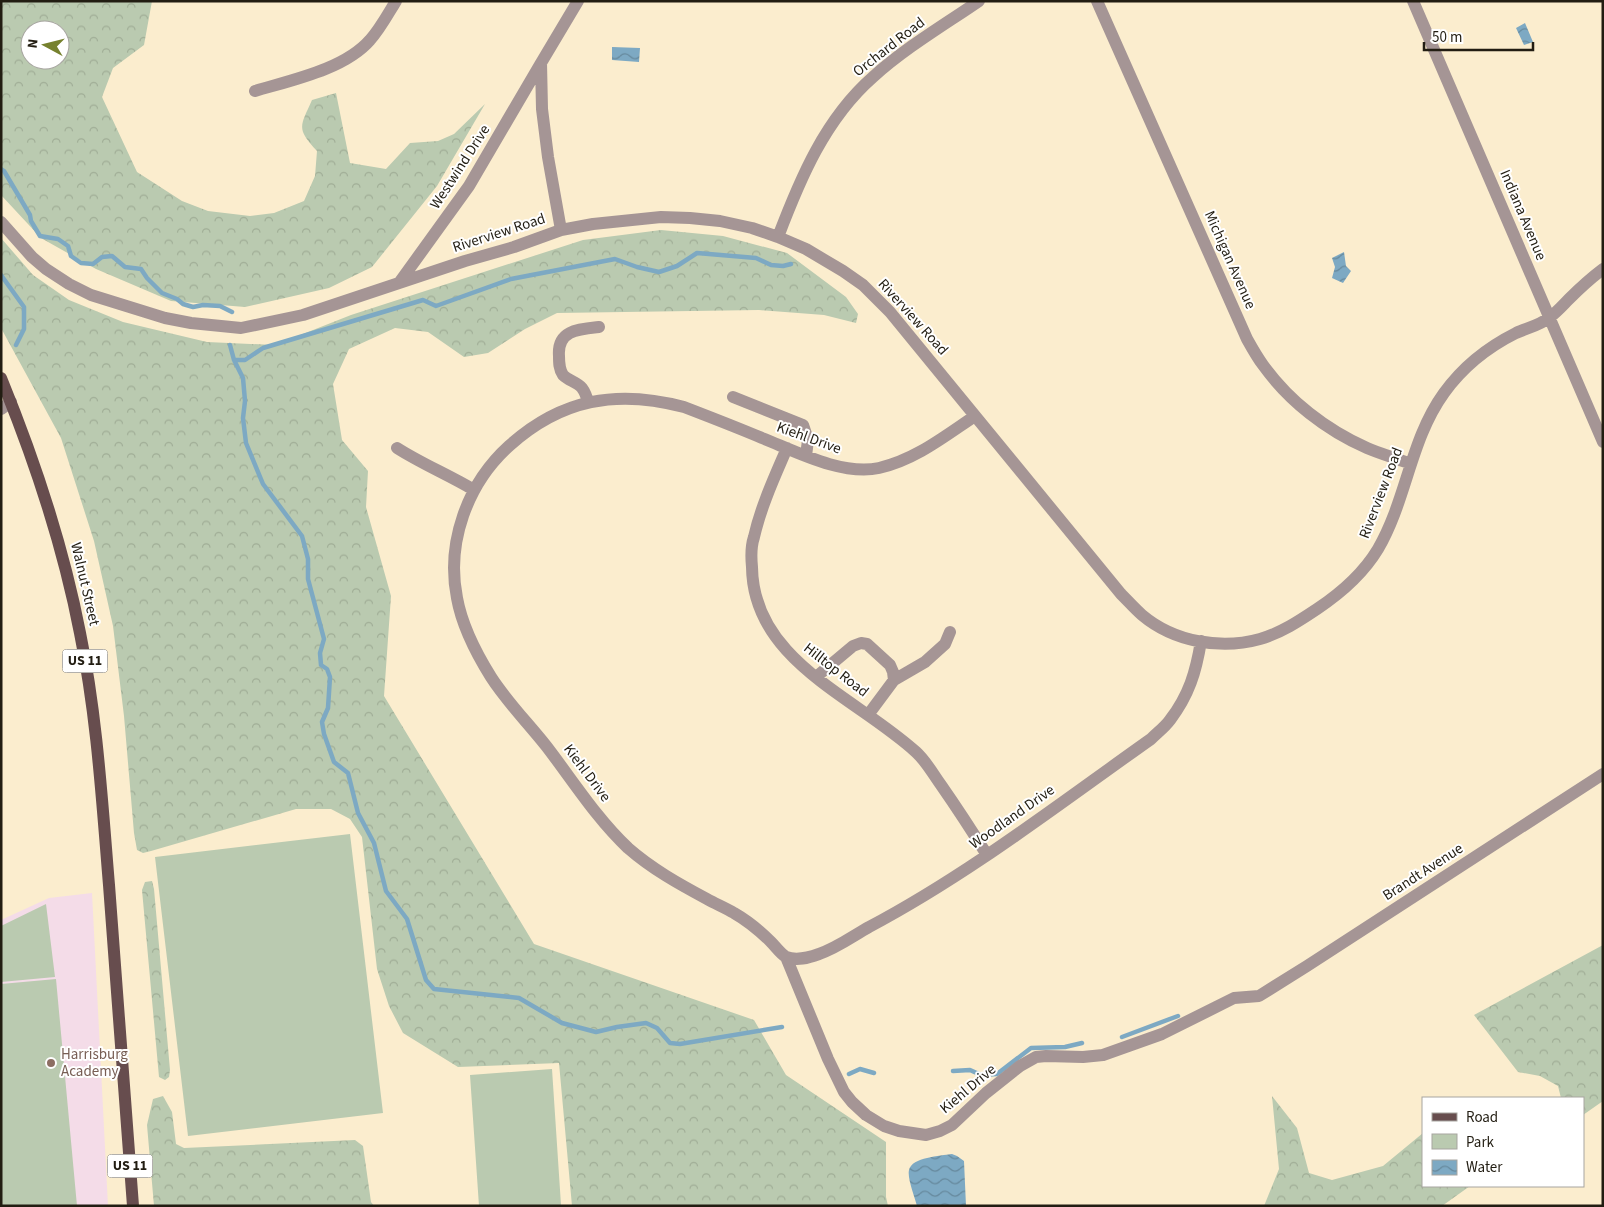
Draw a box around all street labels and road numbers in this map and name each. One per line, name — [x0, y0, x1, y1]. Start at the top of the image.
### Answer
street label: Orchard Road — [849, 12, 929, 82]
street label: Westwind Drive — [425, 121, 495, 213]
street label: Indiana Avenue — [1494, 166, 1552, 264]
street label: Michigan Avenue — [1199, 207, 1261, 313]
street label: Riverview Road — [450, 208, 548, 258]
street label: Riverview Road — [873, 274, 953, 360]
street label: Kiehl Drive — [774, 417, 844, 459]
street label: Riverview Road — [1354, 444, 1408, 542]
street label: Walnut Street — [65, 540, 105, 628]
street label: Hilltop Road — [799, 638, 873, 702]
road number: US 11 — [62, 649, 108, 672]
street label: Kiehl Drive — [558, 740, 616, 806]
street label: Woodland Drive — [965, 780, 1059, 854]
street label: Brandt Avenue — [1379, 838, 1467, 906]
street label: Kiehl Drive — [935, 1059, 1001, 1119]
road number: US 11 — [108, 1154, 152, 1178]

